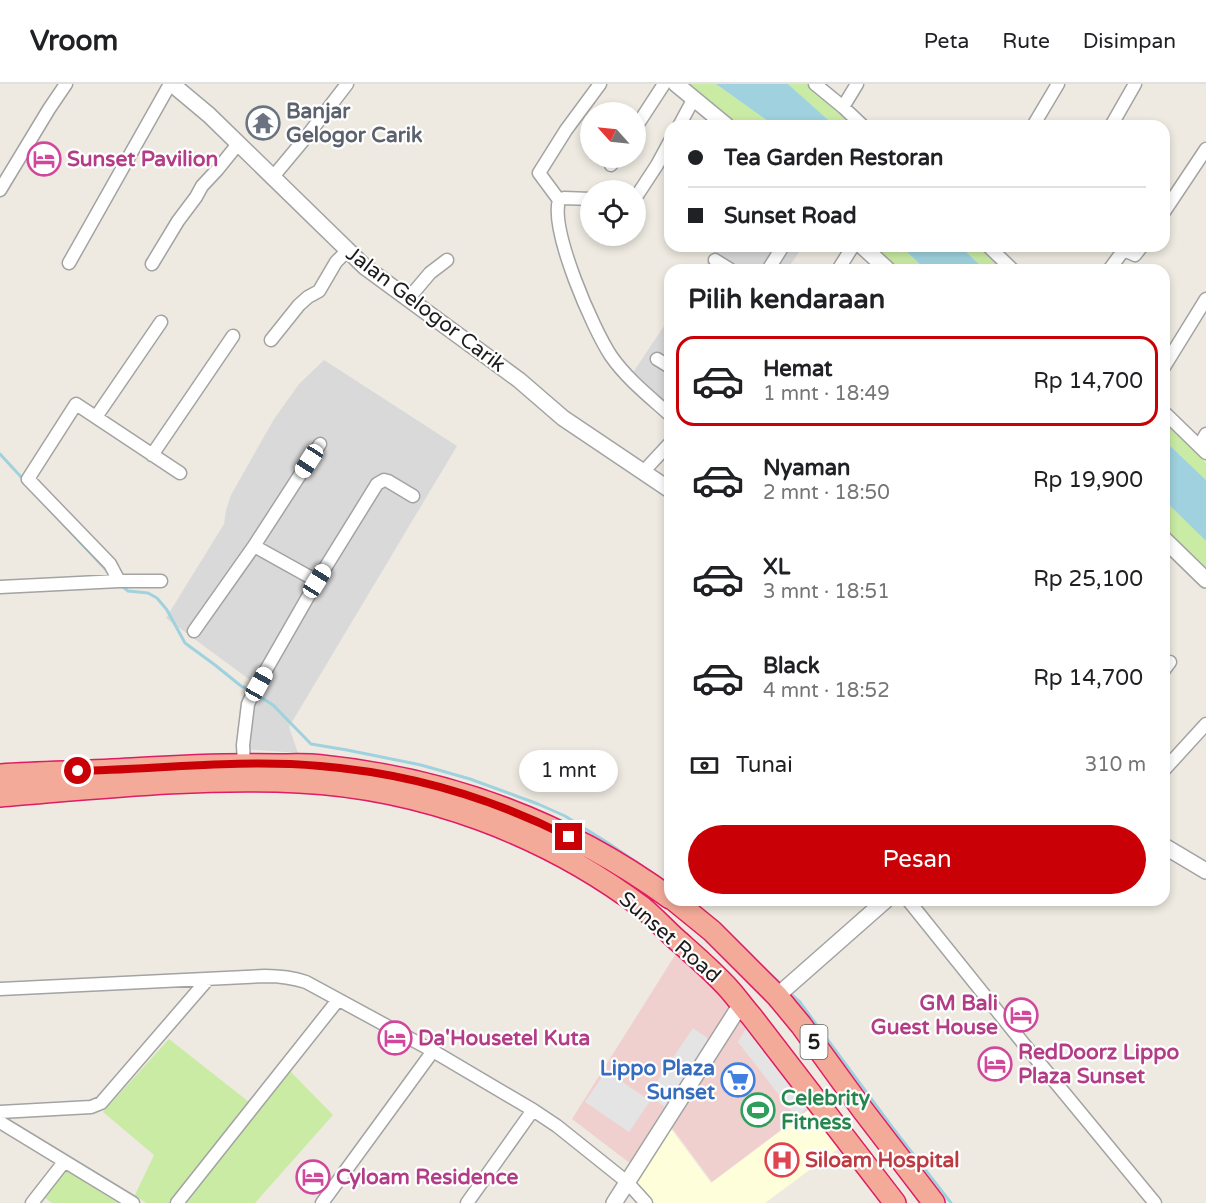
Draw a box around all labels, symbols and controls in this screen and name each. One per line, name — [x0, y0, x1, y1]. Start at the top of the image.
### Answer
text: Vroom — [30, 24, 118, 58]
text: Peta — [924, 29, 969, 54]
text: Rute — [1002, 29, 1050, 54]
text: Disimpan — [1083, 29, 1176, 54]
place label: Banjar Gelogor Carik — [286, 99, 423, 148]
north arrow — [580, 102, 646, 168]
map controls — [580, 102, 646, 246]
temple icon: Banjar Gelogor Carik — [245, 105, 281, 141]
hotel icon: Sunset Pavilion — [26, 141, 62, 177]
text: Tea Garden Restoran — [724, 145, 944, 171]
place label: Sunset Pavilion — [67, 147, 218, 172]
button: locate — [580, 180, 646, 246]
text: Sunset Road — [724, 203, 857, 229]
street label: Jalan Gelogor Carik — [341, 241, 510, 378]
text: Pilih kendaraan — [688, 283, 885, 316]
icon: car — [691, 354, 745, 408]
text: Hemat — [763, 356, 832, 382]
text: Rp 14,700 — [1033, 368, 1143, 394]
text: 1 mnt · 18:49 — [763, 382, 890, 406]
car — [292, 441, 326, 481]
icon: car — [691, 453, 745, 507]
text: Nyaman — [763, 455, 850, 481]
text: Rp 19,900 — [1033, 467, 1143, 493]
text: 2 mnt · 18:50 — [763, 481, 890, 505]
icon: car — [691, 552, 745, 606]
text: XL — [763, 554, 790, 580]
car — [300, 561, 334, 601]
text: Rp 25,100 — [1033, 566, 1143, 592]
text: 3 mnt · 18:51 — [763, 580, 890, 604]
icon: car — [691, 651, 745, 705]
text: Black — [763, 653, 820, 679]
car — [242, 664, 276, 704]
text: Rp 14,700 — [1033, 665, 1143, 691]
text: 4 mnt · 18:52 — [763, 679, 890, 703]
icon: cash — [688, 749, 721, 782]
callout: 1 mnt — [520, 750, 618, 792]
text: Tunai — [736, 752, 793, 778]
text: 310 m — [1085, 753, 1146, 777]
route start — [64, 757, 91, 784]
text: 1 mnt — [541, 759, 596, 783]
route end — [555, 823, 582, 850]
button: Pesan — [688, 825, 1146, 894]
street label: Sunset Road — [614, 886, 726, 988]
place label: GM Bali Guest House — [871, 991, 998, 1040]
hotel icon: GM Bali Guest House — [1003, 997, 1039, 1033]
hotel icon: Da'Housetel Kuta — [377, 1020, 413, 1056]
road number: 5 — [800, 1025, 828, 1059]
place label: Da'Housetel Kuta — [418, 1026, 590, 1051]
place label: RedDoorz Lippo Plaza Sunset — [1018, 1040, 1180, 1089]
hotel icon: RedDoorz Lippo Plaza Sunset — [977, 1046, 1013, 1082]
place label: Lippo Plaza Sunset — [600, 1056, 715, 1105]
supermarket icon: Lippo Plaza Sunset — [720, 1062, 756, 1098]
place label: Celebrity Fitness — [781, 1086, 871, 1135]
sports icon: Celebrity Fitness — [740, 1092, 776, 1128]
hospital icon: Siloam Hospital — [764, 1142, 800, 1178]
place label: Siloam Hospital — [805, 1148, 959, 1173]
hotel icon: Cyloam Residence — [295, 1159, 331, 1195]
place label: Cyloam Residence — [336, 1165, 519, 1190]

